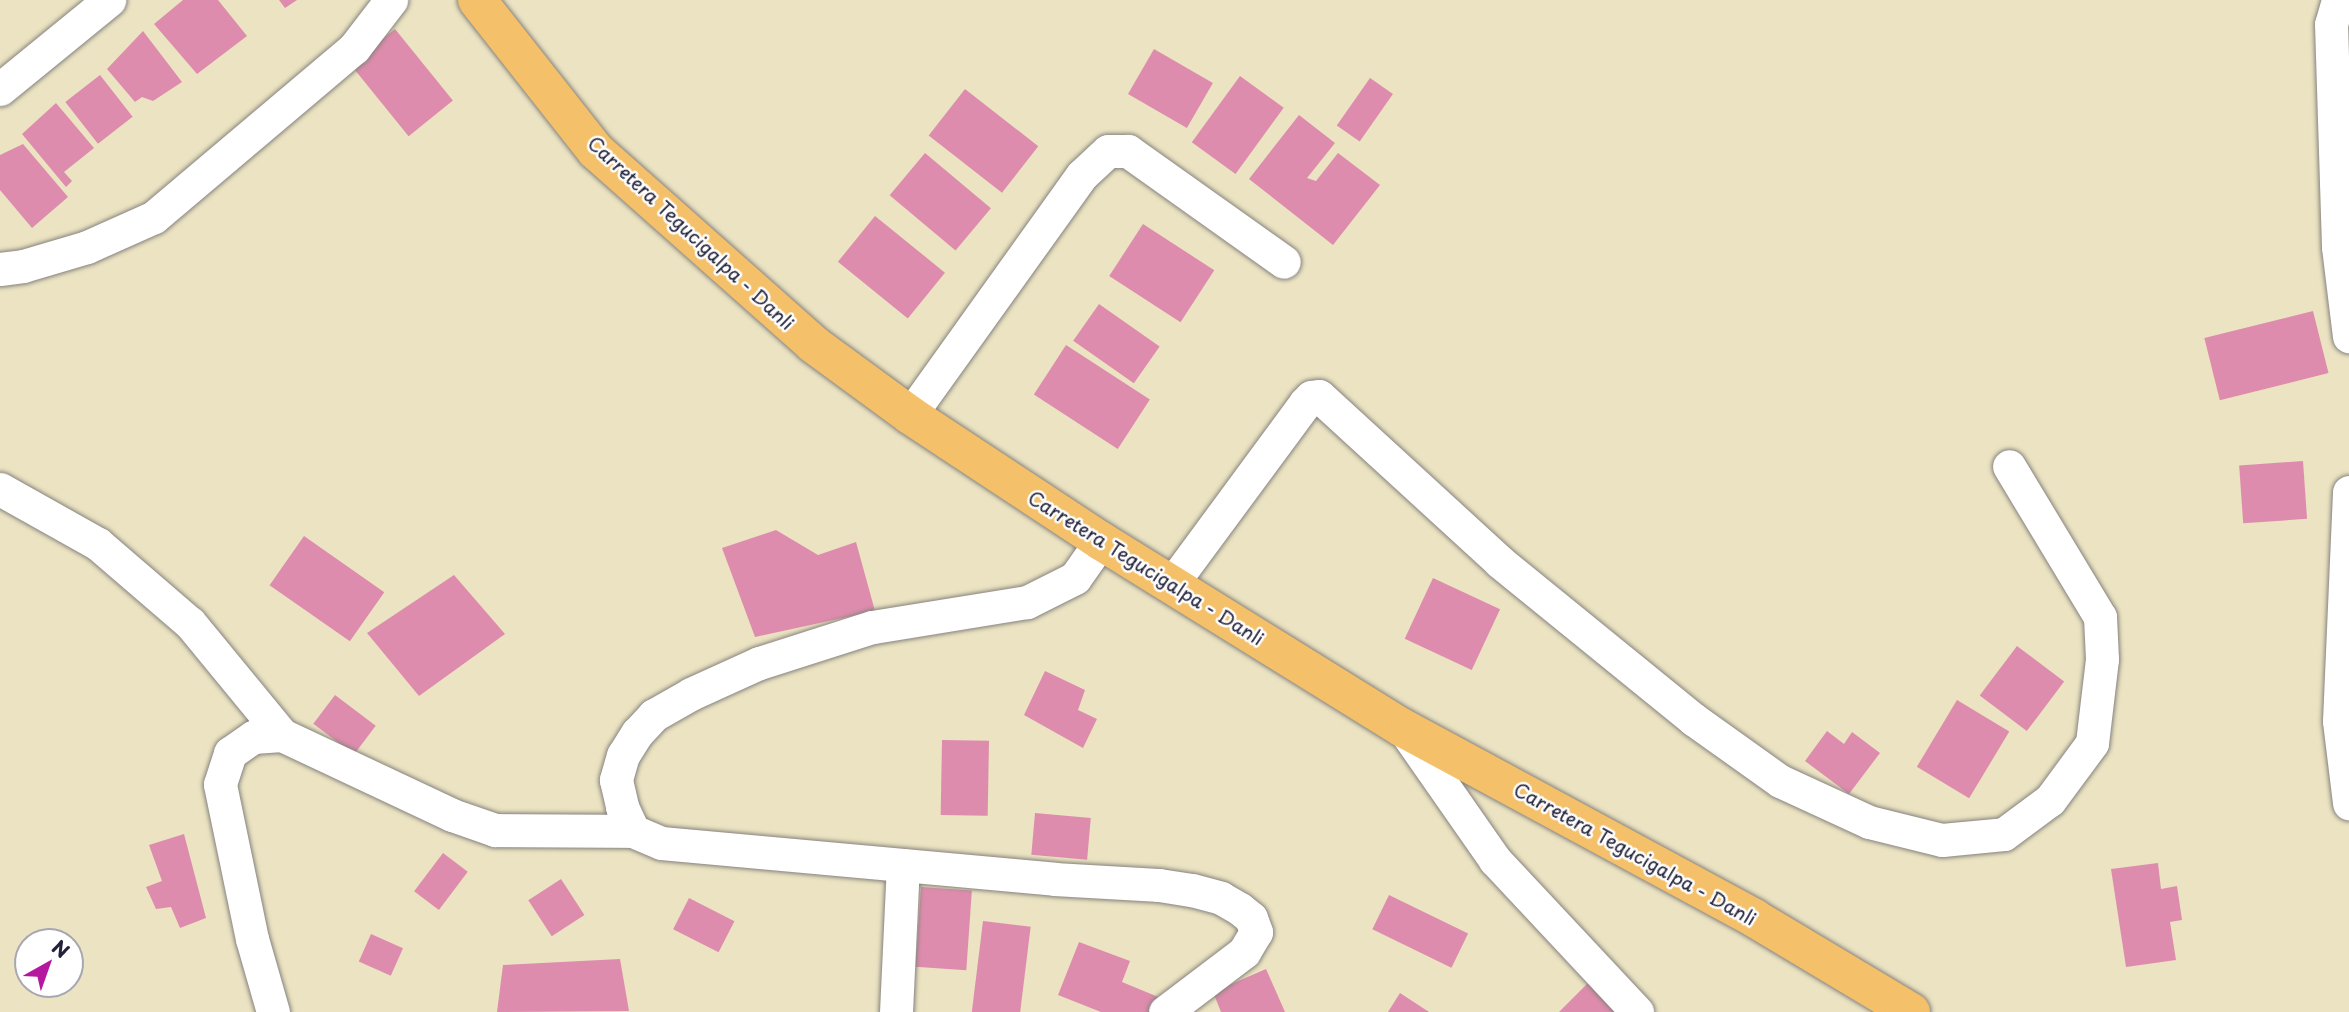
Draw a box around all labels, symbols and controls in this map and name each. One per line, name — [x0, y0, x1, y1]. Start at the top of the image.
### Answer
street label: Carretera Tegucigalpa - Danli — [583, 131, 799, 335]
street label: Carretera Tegucigalpa - Danli — [1024, 486, 1268, 650]
street label: Carretera Tegucigalpa - Danli — [1510, 778, 1760, 930]
north arrow — [14, 928, 84, 998]
text: N — [46, 933, 76, 964]

